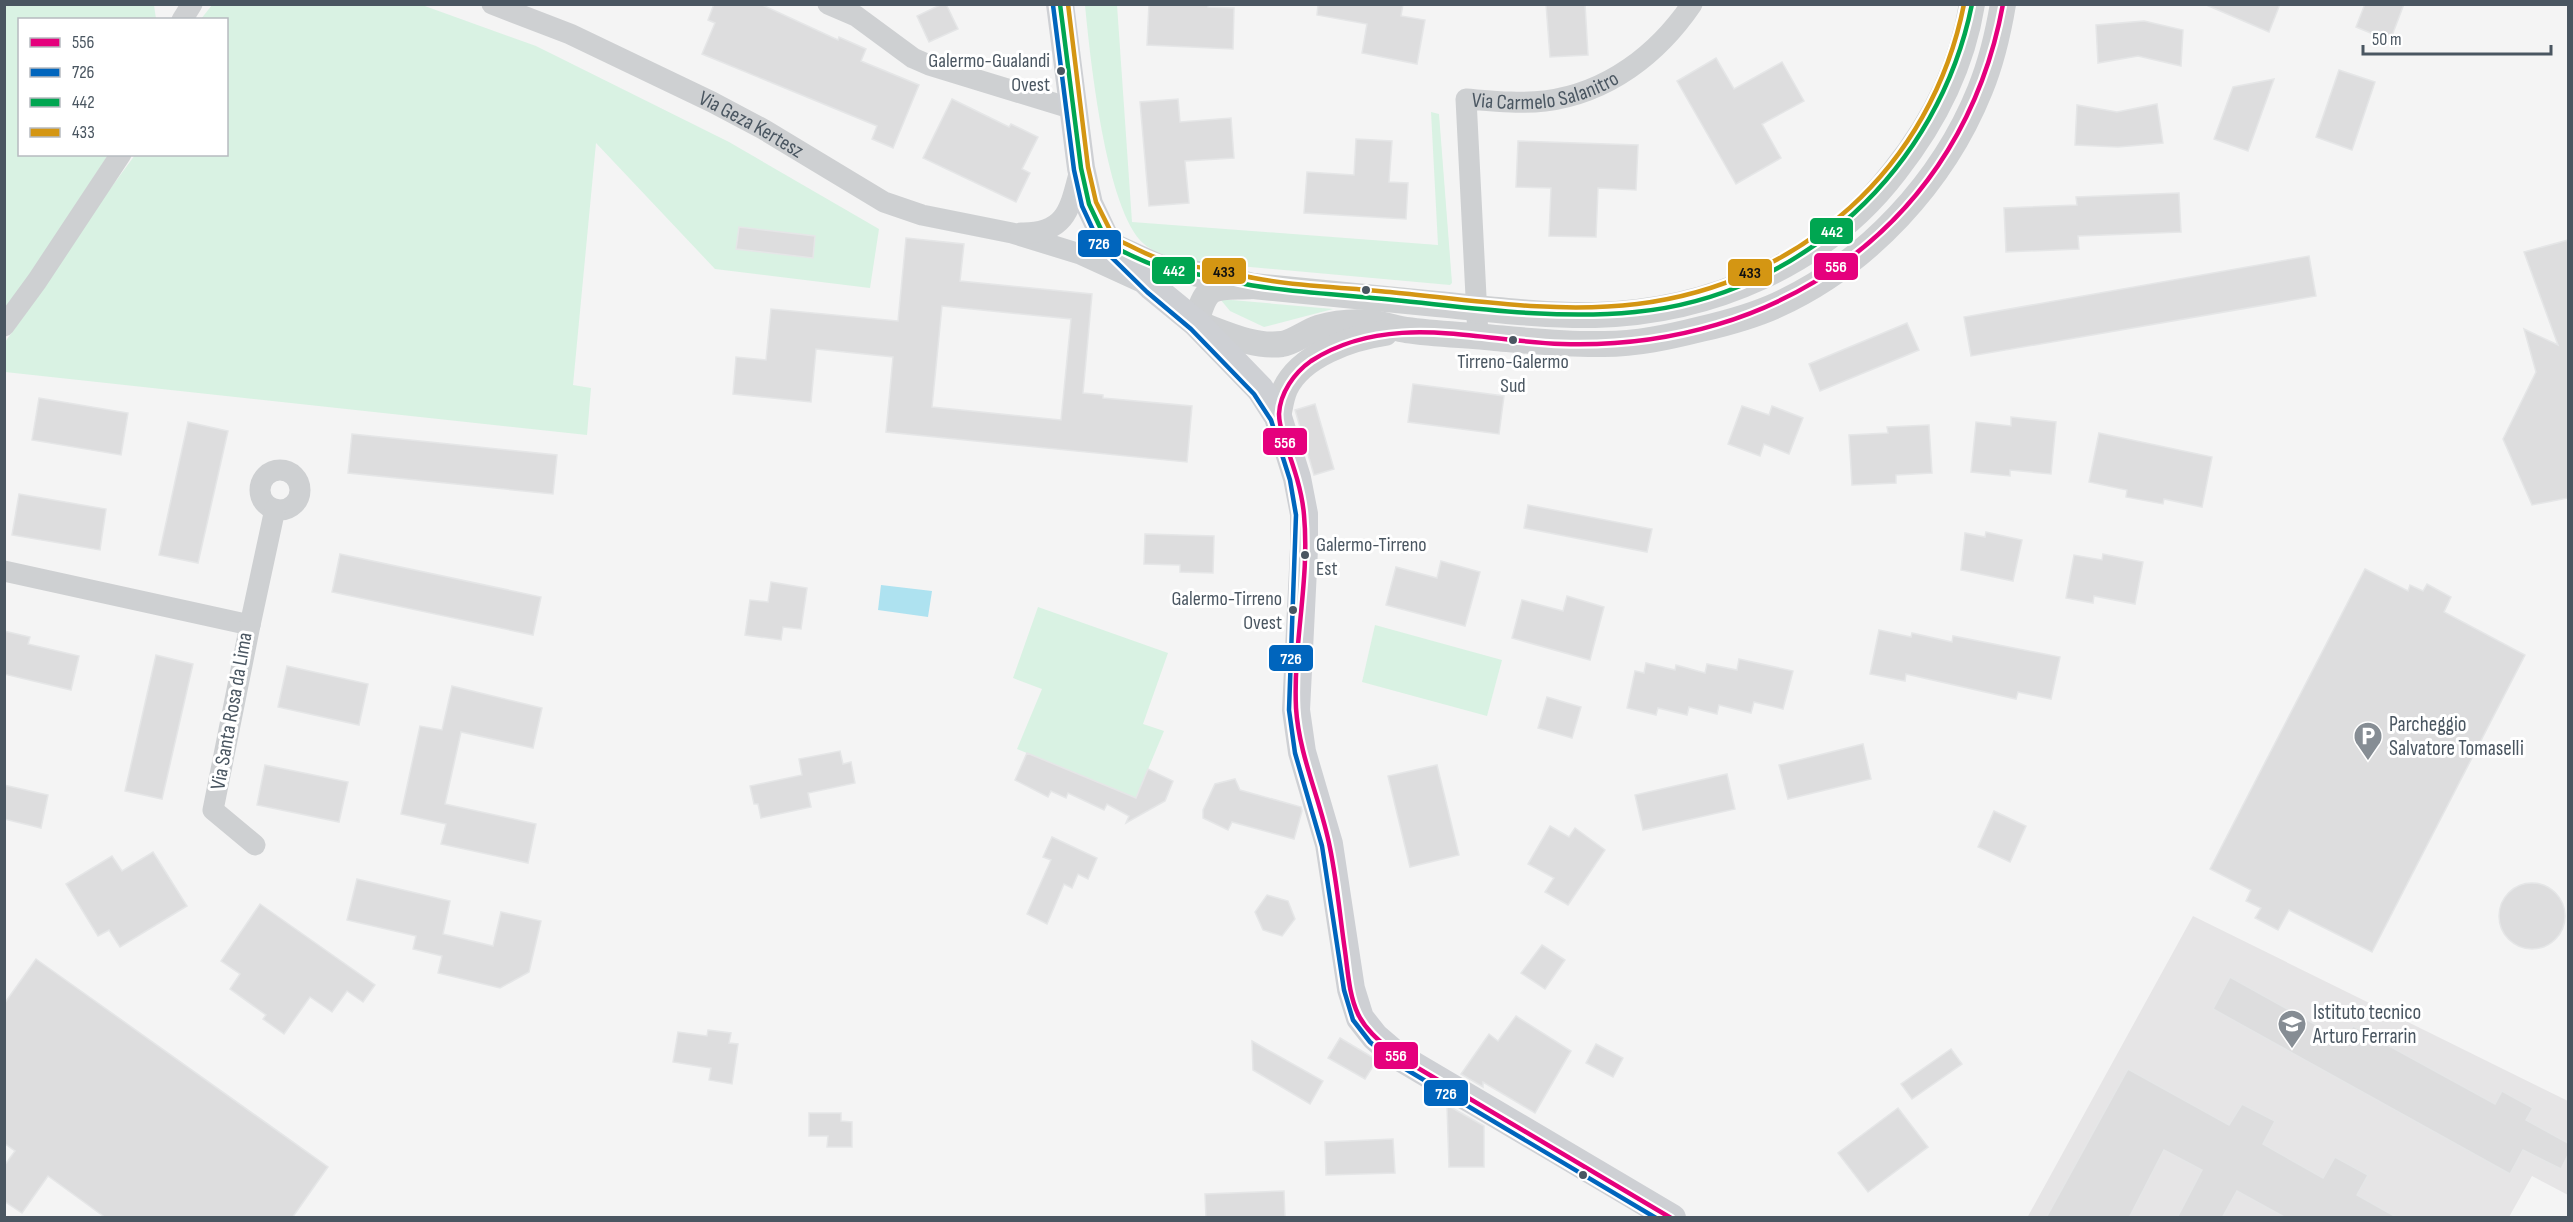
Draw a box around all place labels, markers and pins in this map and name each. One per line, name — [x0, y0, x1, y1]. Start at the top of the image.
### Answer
place label: Galermo-Gualandi Ovest — [928, 49, 1050, 97]
marker: Galermo-Gualandi Ovest — [1055, 65, 1067, 77]
unlabelled marker — [1360, 284, 1372, 296]
marker: Tirreno-Galermo Sud — [1507, 334, 1519, 346]
place label: Tirreno-Galermo Sud — [1457, 350, 1569, 398]
place label: Galermo-Tirreno Est — [1316, 533, 1427, 581]
marker: Galermo-Tirreno Est — [1299, 549, 1311, 561]
place label: Galermo-Tirreno Ovest — [1171, 587, 1282, 635]
marker: Galermo-Tirreno Ovest — [1287, 604, 1299, 616]
place label: Parcheggio Salvatore Tomaselli — [2389, 712, 2524, 761]
parking icon: Parcheggio Salvatore Tomaselli — [2352, 720, 2384, 762]
place label: Istituto tecnico Arturo Ferrarin — [2312, 1000, 2421, 1049]
school or university icon: Istituto tecnico Arturo Ferrarin — [2276, 1008, 2308, 1050]
unlabelled marker — [1577, 1169, 1589, 1181]

